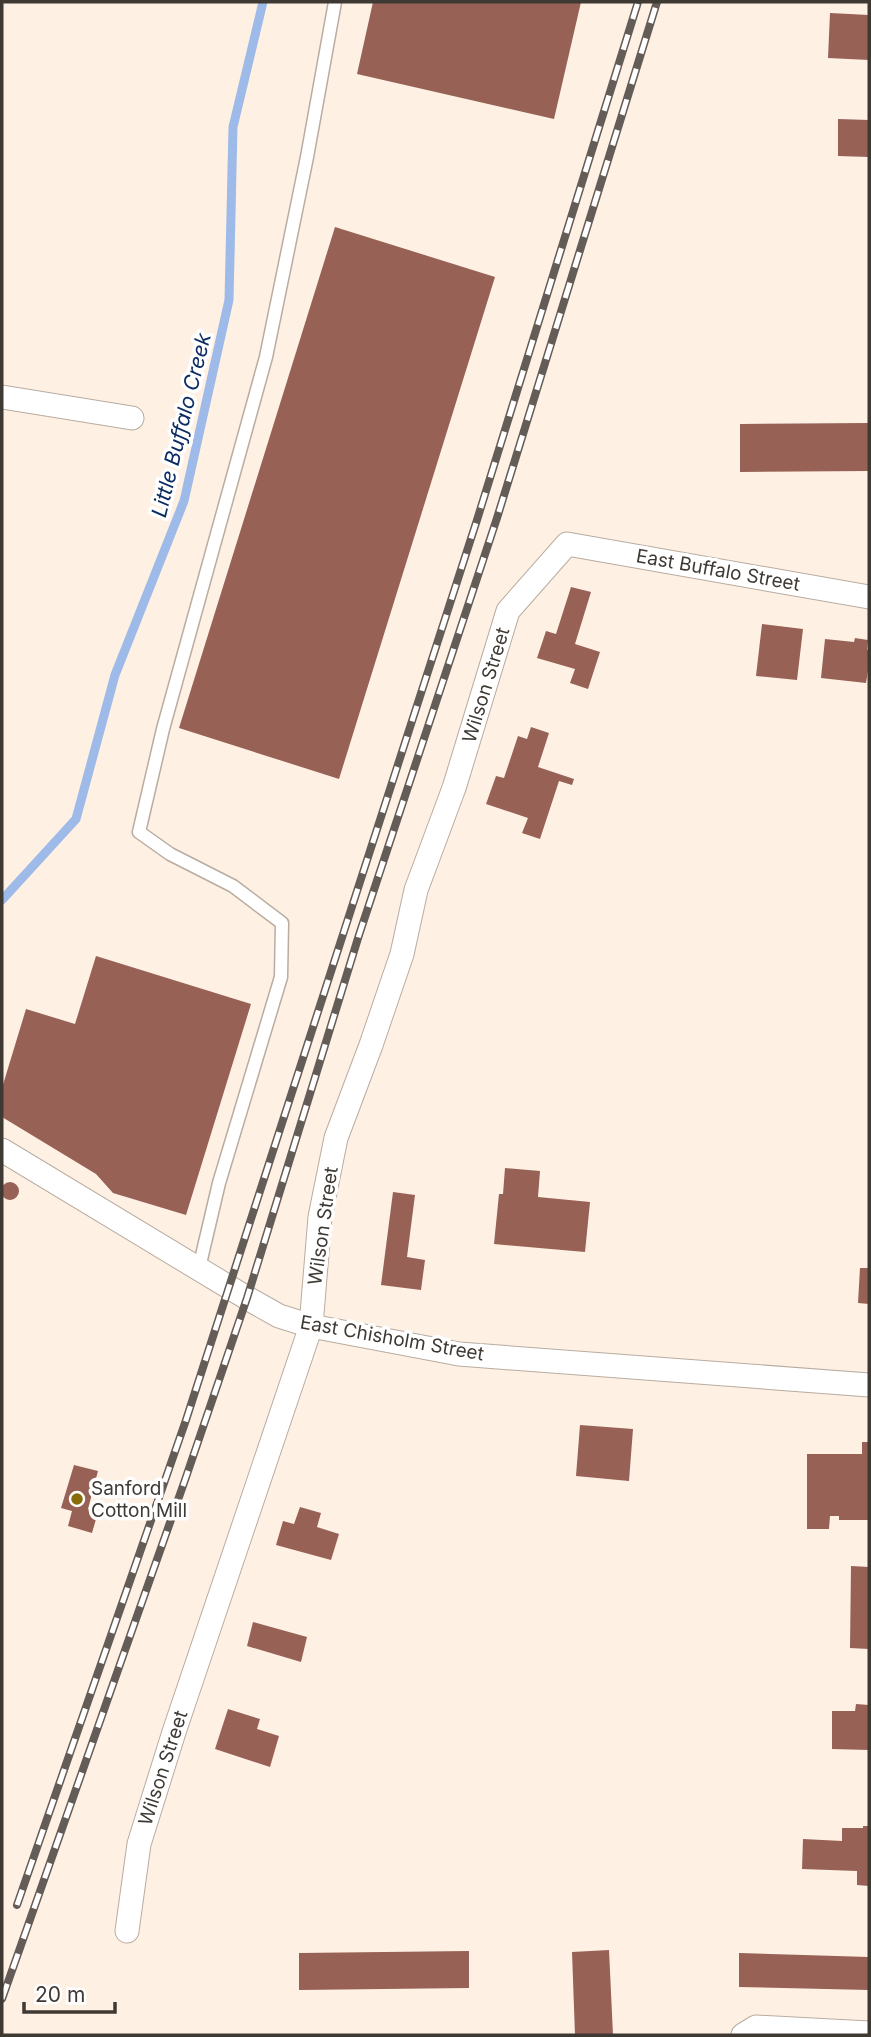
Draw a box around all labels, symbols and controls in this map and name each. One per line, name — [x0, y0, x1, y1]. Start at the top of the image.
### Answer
water label: Little Buffalo Creek — [146, 330, 216, 520]
street label: East Buffalo Street — [634, 544, 802, 596]
street label: Wilson Street — [458, 624, 514, 746]
street label: Wilson Street — [303, 1165, 343, 1287]
street label: East Chisholm Street — [298, 1311, 486, 1365]
place label: Sanford Cotton Mill — [91, 1477, 187, 1522]
marker: Sanford Cotton Mill — [69, 1491, 85, 1507]
street label: Wilson Street — [134, 1708, 192, 1828]
scale bar — [24, 1970, 116, 2014]
text: 20 m — [35, 1982, 85, 2007]

